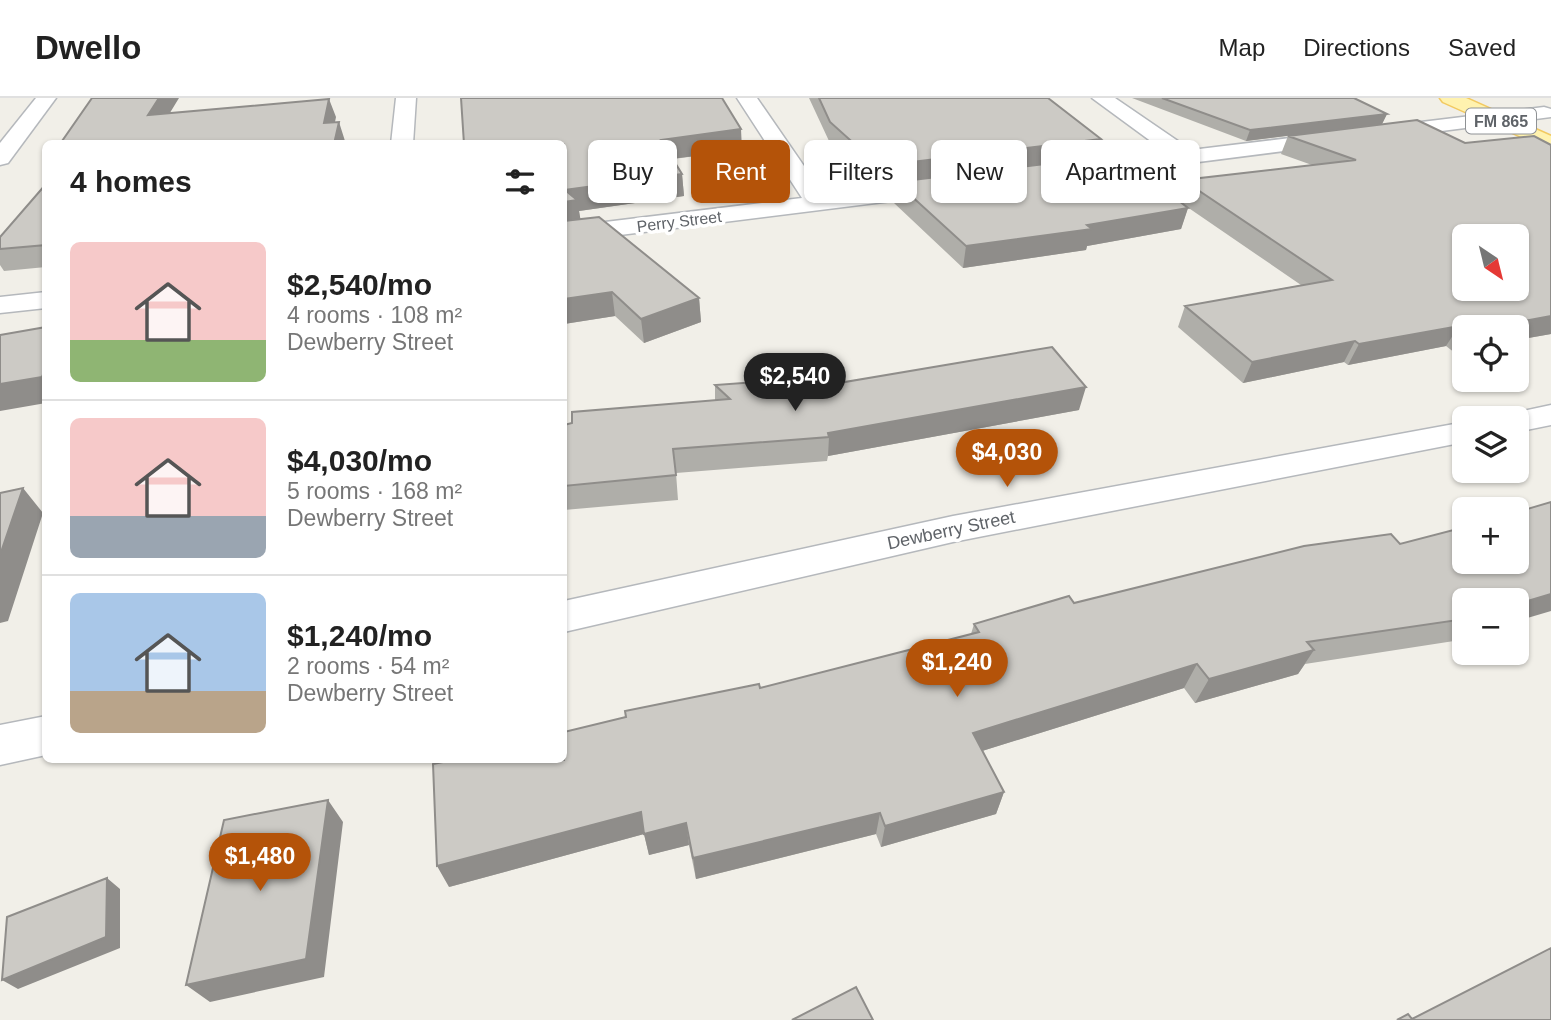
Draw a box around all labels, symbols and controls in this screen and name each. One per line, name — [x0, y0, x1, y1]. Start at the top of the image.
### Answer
text: Dwello — [35, 29, 141, 66]
text: Map — [1219, 34, 1265, 61]
text: Directions — [1303, 34, 1410, 61]
text: Saved — [1448, 34, 1516, 61]
road number: FM 865 — [1466, 108, 1536, 134]
chip: Buy — [588, 140, 677, 203]
chip: Rent — [691, 140, 790, 203]
chip: Filters — [804, 140, 917, 203]
chip: New — [931, 140, 1027, 203]
chip: Apartment — [1041, 140, 1200, 203]
icon: filters — [501, 163, 539, 201]
text: 4 homes — [70, 165, 192, 198]
street label: Perry Street — [636, 208, 723, 235]
north arrow — [1452, 224, 1530, 301]
map controls — [1452, 224, 1529, 665]
text: $2,540/mo — [287, 268, 432, 301]
icon: home — [126, 270, 210, 354]
text: 4 rooms · 108 m² — [287, 302, 462, 328]
button: locate — [1452, 315, 1529, 392]
text: Dewberry Street — [287, 329, 453, 355]
pin: $2,540 — [738, 354, 852, 413]
text: $2,540 — [760, 363, 830, 389]
button: layers — [1452, 406, 1529, 483]
pin: $4,030 — [950, 430, 1064, 489]
text: $4,030 — [972, 439, 1042, 465]
text: $4,030/mo — [287, 444, 432, 477]
icon: home — [126, 446, 210, 530]
text: 5 rooms · 168 m² — [287, 478, 462, 504]
button: + — [1452, 497, 1529, 574]
text: Dewberry Street — [287, 505, 453, 531]
street label: Dewberry Street — [885, 507, 1017, 553]
button: − — [1452, 588, 1529, 665]
text: $1,240/mo — [287, 619, 432, 652]
icon: home — [126, 621, 210, 705]
pin: $1,240 — [900, 640, 1014, 699]
text: $1,240 — [922, 649, 992, 675]
text: 2 rooms · 54 m² — [287, 653, 449, 679]
text: Dewberry Street — [287, 680, 453, 706]
pin: $1,480 — [203, 834, 317, 893]
text: $1,480 — [225, 843, 295, 869]

